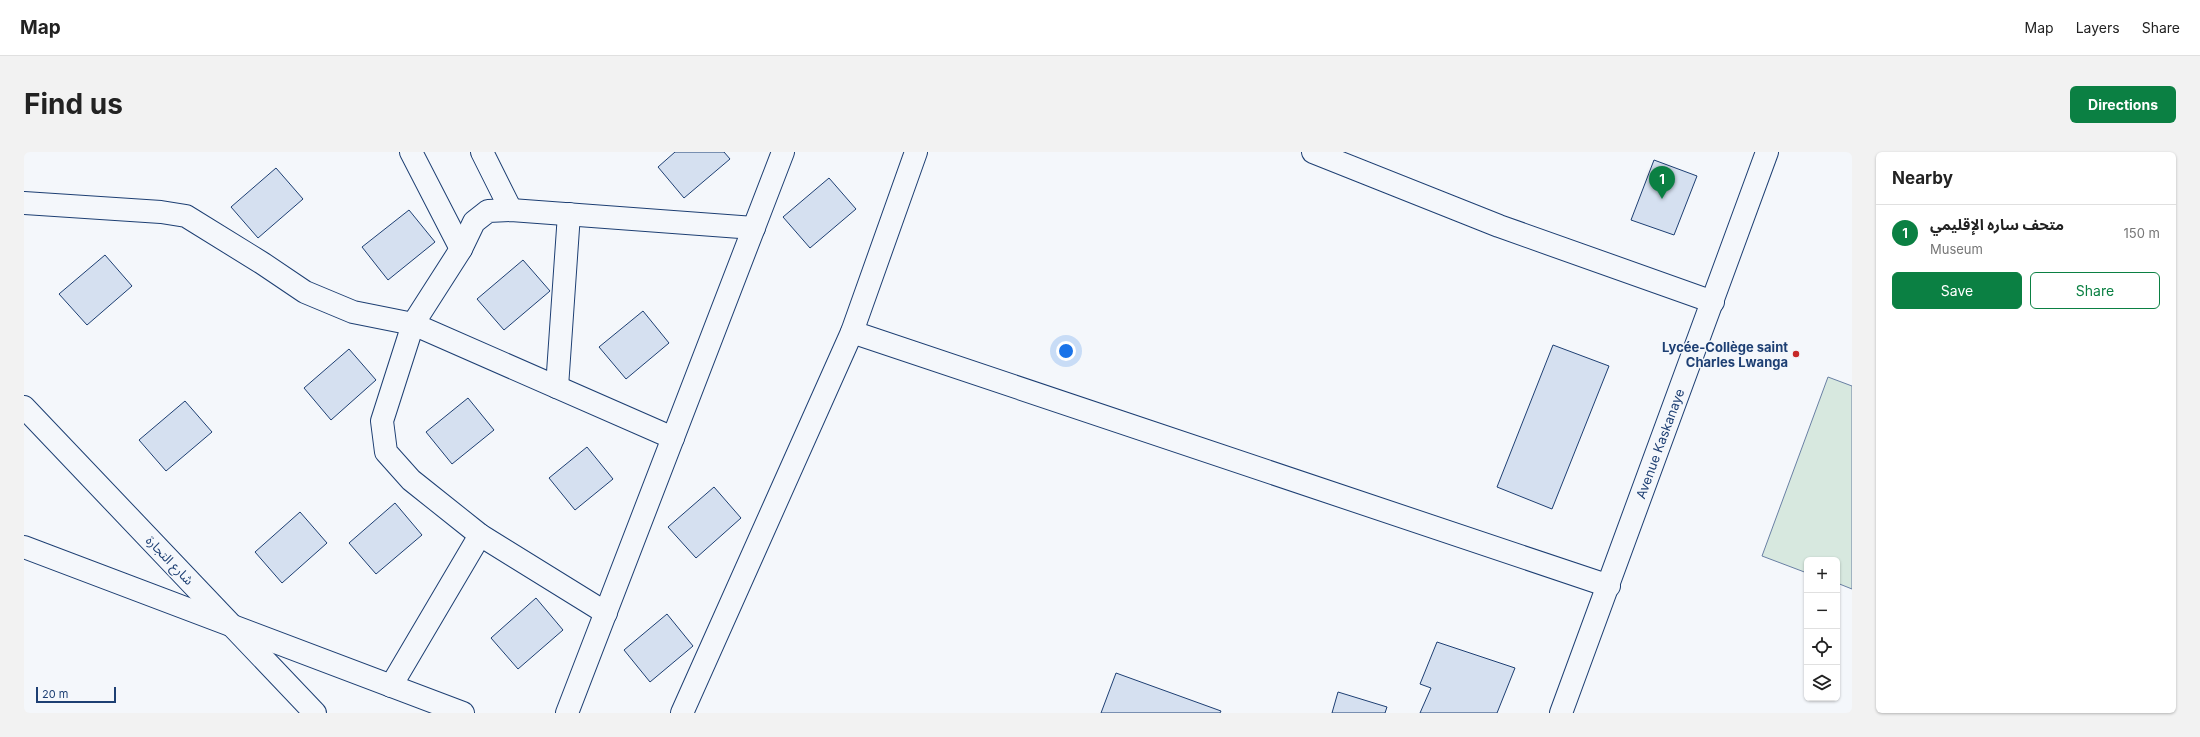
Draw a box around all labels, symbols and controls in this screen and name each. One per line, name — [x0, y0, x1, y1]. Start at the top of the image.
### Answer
text: Map — [20, 16, 61, 39]
text: Map — [2025, 19, 2054, 36]
text: Layers — [2076, 19, 2120, 36]
text: Share — [2142, 19, 2180, 36]
button: Directions — [2070, 86, 2176, 123]
text: Find us — [24, 87, 123, 121]
pin: 1 — [1649, 166, 1675, 199]
text: Nearby — [1892, 168, 1953, 188]
text: متحف ساره الإقليمي — [1930, 215, 2064, 234]
text: 1 — [1902, 225, 1908, 241]
text: 150 m — [2124, 225, 2160, 241]
text: Museum — [1930, 241, 1983, 257]
button: Save — [1892, 272, 2022, 309]
button: Share — [2030, 272, 2160, 309]
place label: Lycée-Collège saint Charles Lwanga — [1662, 339, 1788, 370]
your location — [1056, 341, 1076, 361]
marker: Lycée-Collège saint Charles Lwanga — [1791, 349, 1801, 359]
street label: Avenue Kaskanaye — [1632, 386, 1687, 501]
street label: شارع التجارة — [141, 532, 197, 590]
map controls — [1804, 557, 1840, 701]
button: + — [1804, 557, 1840, 593]
button: − — [1804, 593, 1840, 629]
button: locate — [1804, 629, 1840, 665]
button: layers — [1804, 665, 1840, 701]
scale bar — [36, 685, 116, 704]
text: 20 m — [42, 687, 68, 701]

